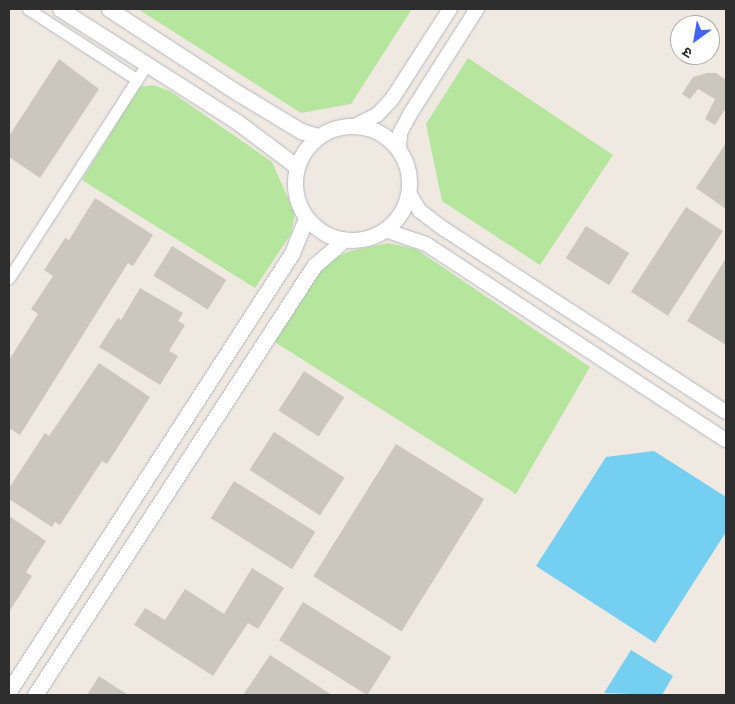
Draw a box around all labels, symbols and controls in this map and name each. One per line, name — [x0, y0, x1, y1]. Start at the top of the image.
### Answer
north arrow — [670, 15, 720, 65]
text: उ — [679, 43, 695, 62]

